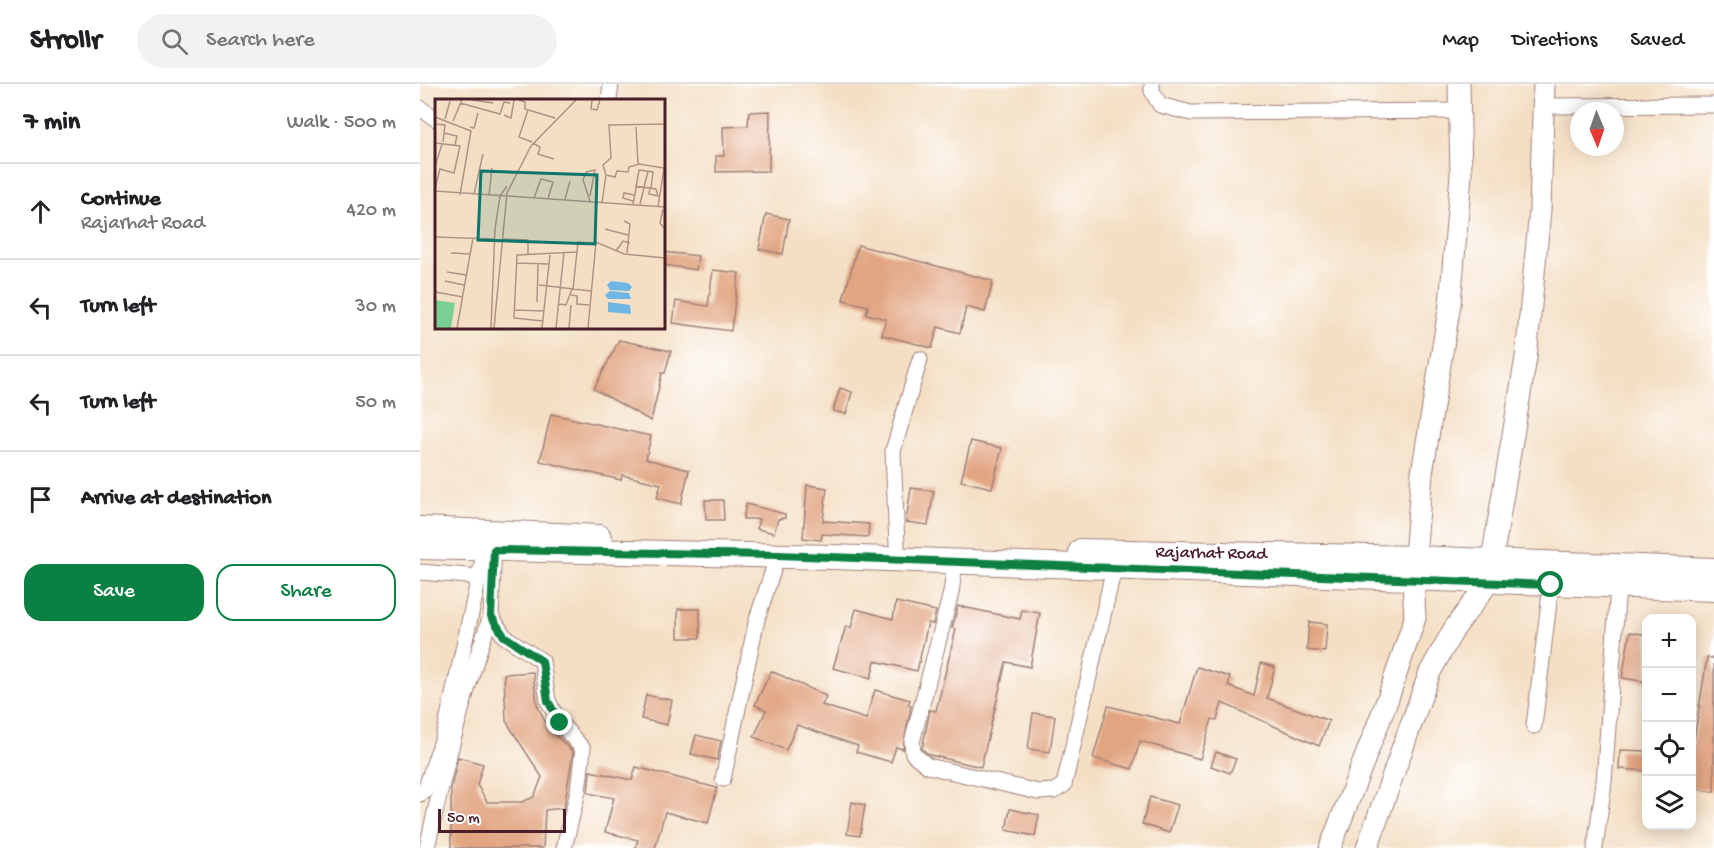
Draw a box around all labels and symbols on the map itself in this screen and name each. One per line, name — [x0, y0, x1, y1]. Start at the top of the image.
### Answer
inset map — [435, 99, 664, 328]
north arrow — [1570, 102, 1624, 156]
street label: Rajarhat Road — [1155, 543, 1268, 565]
route start — [1537, 571, 1563, 597]
route end — [546, 709, 572, 735]
scale bar — [438, 806, 566, 834]

